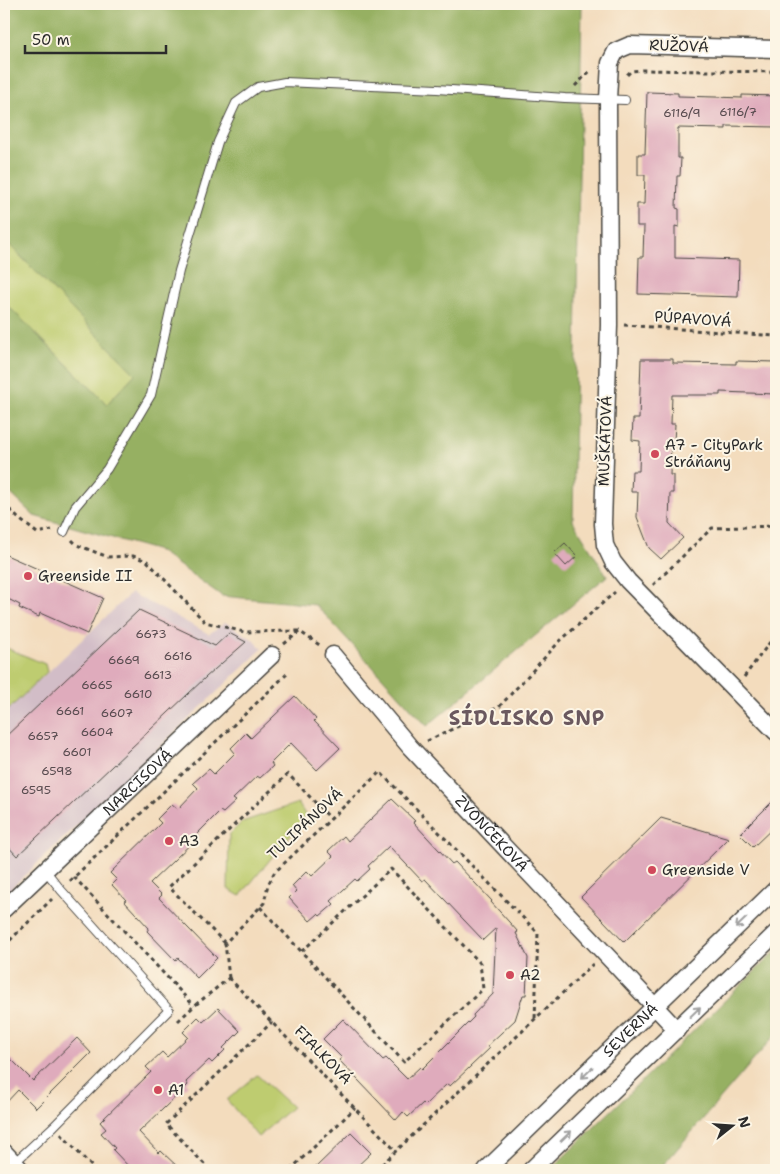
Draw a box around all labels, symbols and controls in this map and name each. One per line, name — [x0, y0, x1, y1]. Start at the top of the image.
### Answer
scale bar — [25, 22, 166, 54]
text: 50 m — [32, 30, 70, 50]
street label: RUŽOVÁ — [649, 34, 709, 57]
house number: 6116/7 — [719, 104, 757, 120]
house number: 6116/9 — [663, 105, 701, 121]
street label: PÚPAVOVÁ — [654, 305, 732, 332]
street label: MUŠKÁTOVÁ — [592, 395, 617, 487]
place label: A7 - CityPark Stráňany — [665, 435, 763, 472]
marker: A7 - CityPark Stráňany — [649, 448, 661, 460]
place label: Greenside II — [38, 566, 132, 586]
marker: Greenside II — [22, 570, 34, 582]
house number: 6673 — [135, 626, 167, 642]
house number: 6616 — [164, 648, 192, 664]
house number: 6669 — [108, 652, 140, 668]
house number: 6613 — [144, 667, 172, 683]
house number: 6665 — [81, 677, 113, 693]
house number: 6610 — [124, 686, 152, 702]
house number: 6661 — [56, 703, 84, 719]
district label: SÍDLISKO SNP — [449, 703, 605, 731]
house number: 6607 — [101, 705, 133, 721]
house number: 6604 — [81, 724, 113, 740]
house number: 6657 — [27, 728, 59, 744]
house number: 6601 — [62, 744, 92, 760]
street label: NARCISOVÁ — [99, 744, 177, 820]
house number: 6598 — [41, 763, 73, 779]
house number: 6595 — [21, 782, 51, 798]
street label: TULIPÁNOVÁ — [262, 783, 347, 864]
street label: ZVONČEKOVÁ — [451, 791, 534, 876]
place label: A3 — [179, 831, 200, 851]
marker: A3 — [163, 835, 175, 847]
place label: Greenside V — [662, 860, 750, 880]
marker: Greenside V — [646, 864, 658, 876]
one-way arrow — [735, 917, 748, 929]
place label: A2 — [520, 965, 541, 985]
marker: A2 — [504, 969, 516, 981]
street label: SEVERNÁ — [598, 998, 662, 1061]
one-way arrow — [689, 1006, 702, 1018]
street label: FIALKOVÁ — [290, 1021, 357, 1089]
one-way arrow — [580, 1067, 593, 1079]
place label: A1 — [168, 1080, 184, 1100]
marker: A1 — [152, 1084, 164, 1096]
north arrow — [708, 1102, 758, 1152]
text: N — [734, 1114, 755, 1130]
one-way arrow — [559, 1131, 571, 1143]

